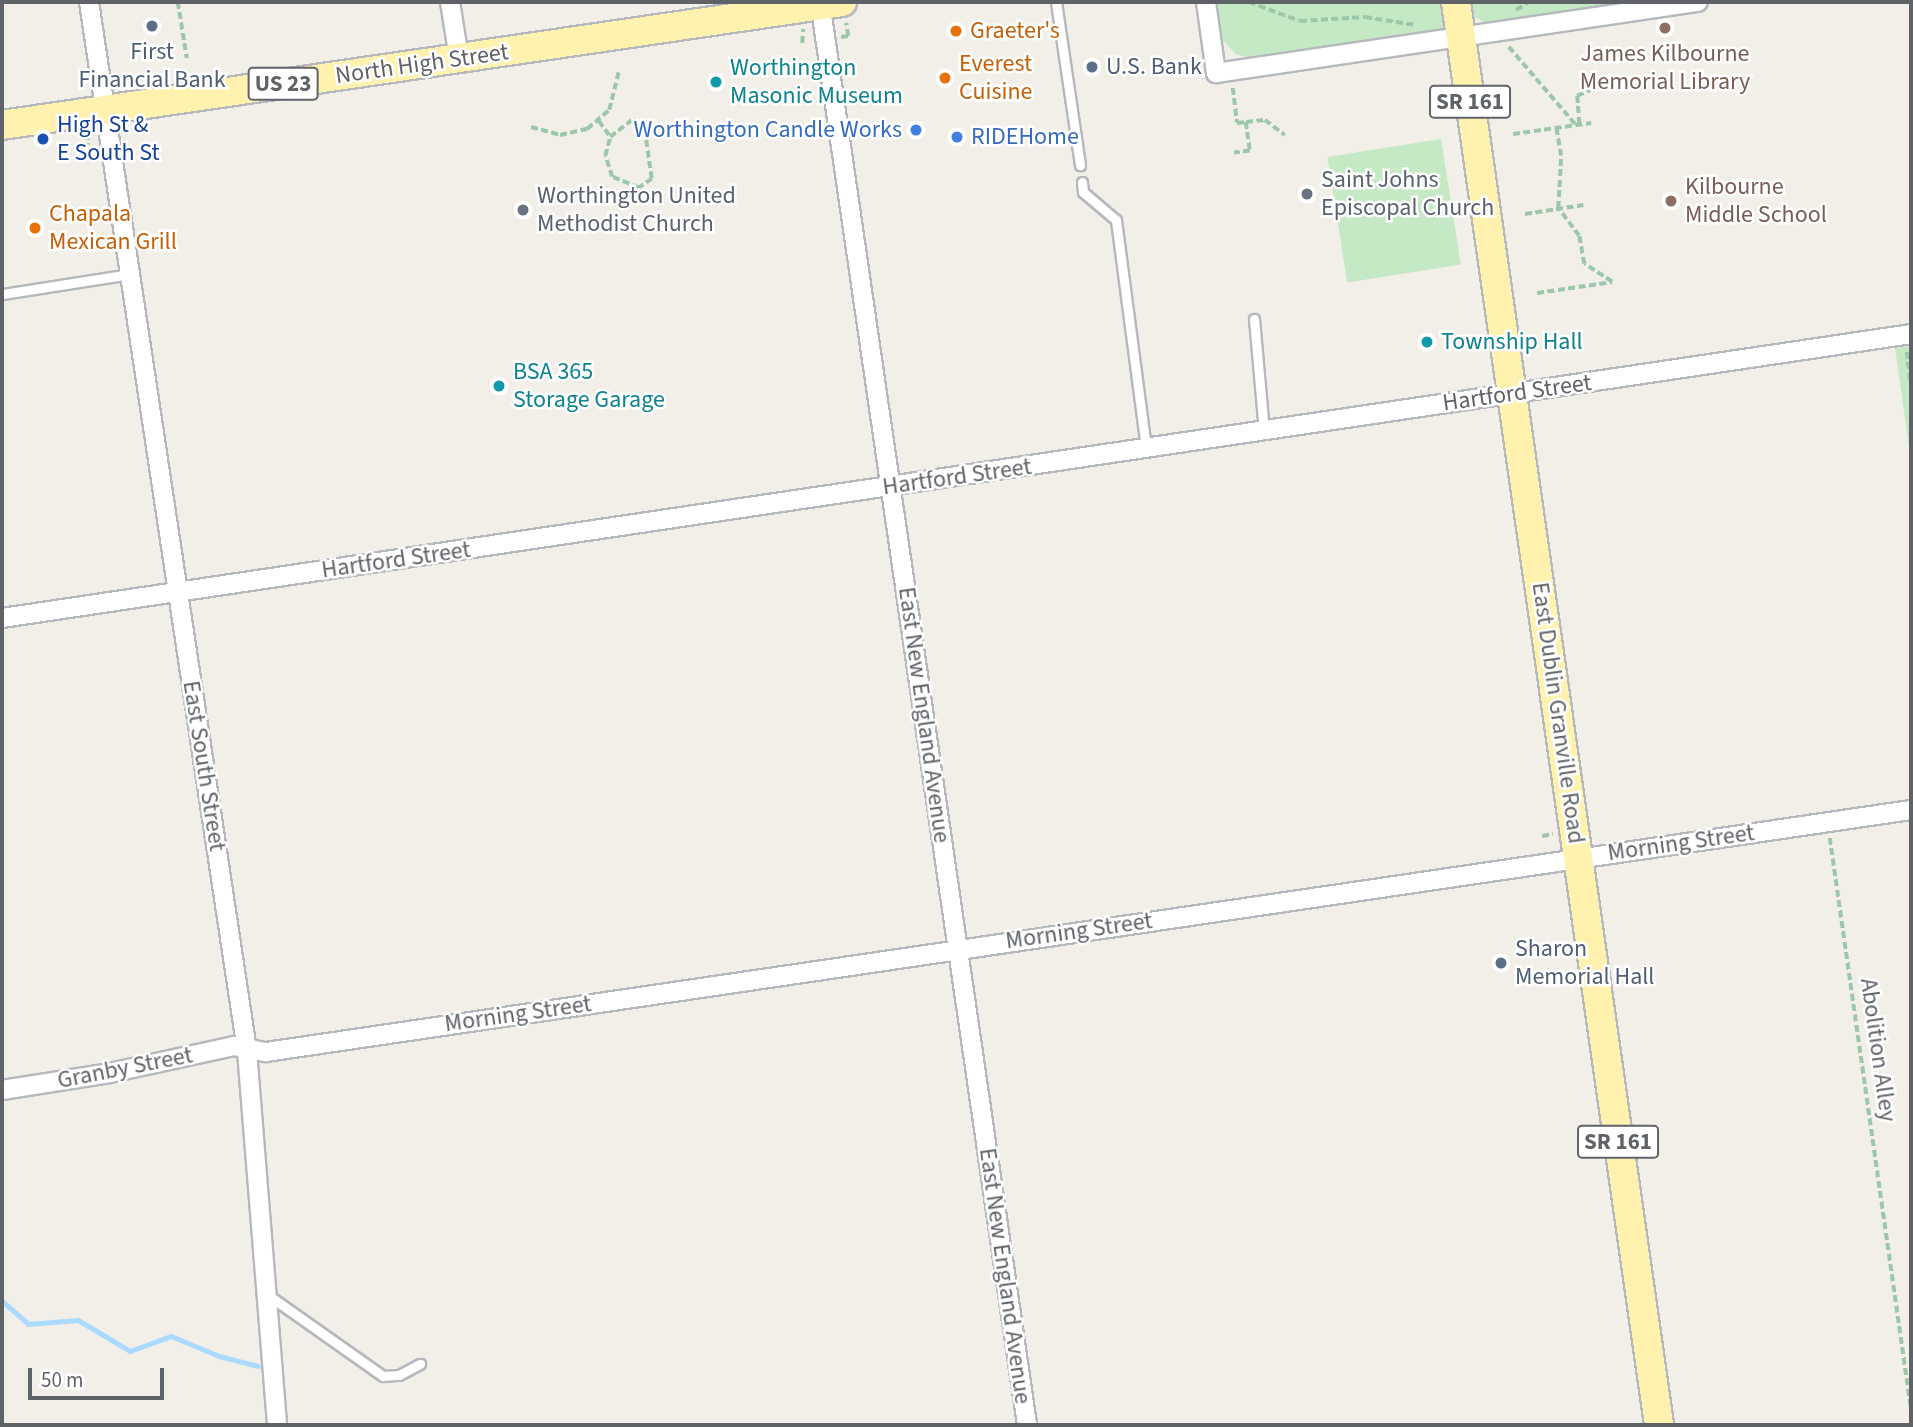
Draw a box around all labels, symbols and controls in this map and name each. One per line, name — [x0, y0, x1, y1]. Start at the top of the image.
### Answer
place label: Graeter's — [970, 17, 1060, 45]
marker: First Financial Bank — [144, 18, 160, 34]
marker: James Kilbourne Memorial Library — [1657, 20, 1673, 36]
marker: Graeter's — [948, 23, 964, 39]
place label: First Financial Bank — [78, 38, 226, 94]
street label: North High Street — [334, 38, 510, 90]
place label: James Kilbourne Memorial Library — [1580, 40, 1750, 96]
place label: Everest Cuisine — [959, 50, 1032, 106]
place label: U.S. Bank — [1106, 53, 1202, 81]
place label: Worthington Masonic Museum — [730, 54, 903, 110]
marker: U.S. Bank — [1084, 59, 1100, 75]
road number: US 23 — [246, 64, 320, 104]
marker: Everest Cuisine — [937, 70, 953, 86]
marker: Worthington Masonic Museum — [708, 74, 724, 90]
road number: SR 161 — [1428, 82, 1512, 122]
place label: High St & E South St — [57, 111, 160, 167]
place label: Worthington Candle Works — [634, 116, 902, 144]
marker: Worthington Candle Works — [908, 122, 924, 138]
place label: RIDEHome — [971, 123, 1079, 151]
marker: RIDEHome — [949, 129, 965, 145]
marker: High St & E South St — [35, 131, 51, 147]
place label: Saint Johns Episcopal Church — [1321, 166, 1494, 222]
place label: Kilbourne Middle School — [1685, 173, 1827, 229]
place label: Worthington United Methodist Church — [537, 182, 736, 238]
marker: Saint Johns Episcopal Church — [1299, 186, 1315, 202]
marker: Kilbourne Middle School — [1663, 193, 1679, 209]
place label: Chapala Mexican Grill — [49, 200, 177, 256]
marker: Worthington United Methodist Church — [515, 202, 531, 218]
marker: Chapala Mexican Grill — [27, 220, 43, 236]
place label: Township Hall — [1441, 328, 1583, 356]
marker: Township Hall — [1419, 334, 1435, 350]
place label: BSA 365 Storage Garage — [513, 358, 665, 414]
street label: Hartford Street — [1441, 368, 1593, 418]
marker: BSA 365 Storage Garage — [491, 378, 507, 394]
street label: Hartford Street — [881, 452, 1033, 502]
street label: Hartford Street — [320, 535, 472, 585]
street label: East Dublin Granville Road — [1525, 580, 1591, 846]
street label: East New England Avenue — [892, 585, 956, 845]
street label: East South Street — [176, 679, 232, 853]
street label: Morning Street — [1606, 818, 1756, 868]
street label: Morning Street — [1004, 906, 1154, 956]
place label: Sharon Memorial Hall — [1515, 935, 1654, 991]
marker: Sharon Memorial Hall — [1493, 955, 1509, 971]
street label: Abolition Alley — [1854, 976, 1902, 1124]
street label: Morning Street — [443, 989, 593, 1039]
street label: Granby Street — [55, 1041, 195, 1095]
road number: SR 161 — [1576, 1122, 1660, 1162]
street label: East New England Avenue — [973, 1146, 1037, 1406]
scale bar — [32, 1354, 168, 1398]
text: 50 m — [41, 1365, 83, 1395]

